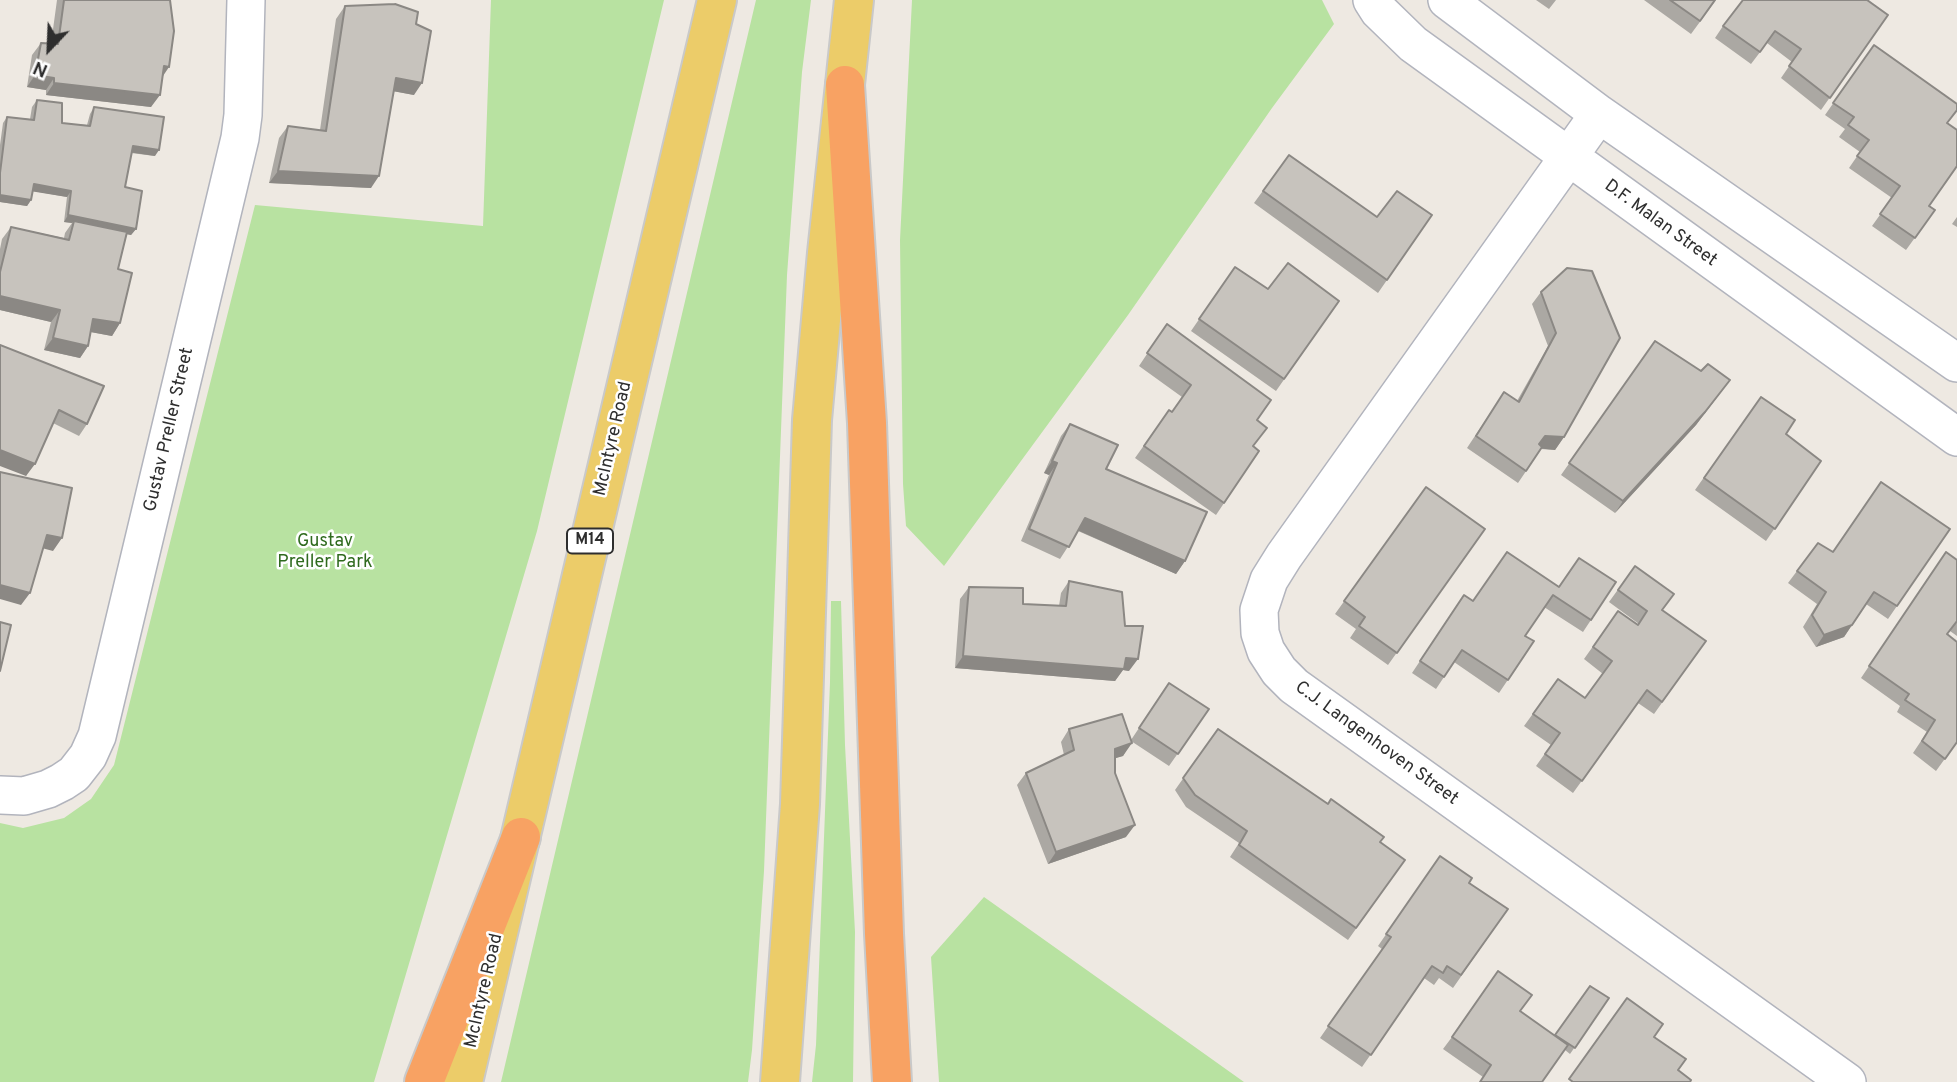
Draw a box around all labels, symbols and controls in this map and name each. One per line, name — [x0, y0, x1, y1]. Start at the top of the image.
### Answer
north arrow — [14, 14, 84, 84]
text: N — [30, 55, 52, 82]
street label: D.F. Malan Street — [1599, 176, 1721, 272]
street label: Gustav Preller Street — [141, 346, 199, 514]
street label: McIntyre Road — [590, 380, 638, 498]
road number: M14 — [567, 528, 613, 554]
park label: Gustav Preller Park — [277, 531, 373, 574]
street label: C.J. Langenhoven Street — [1290, 677, 1462, 811]
street label: McIntyre Road — [461, 932, 509, 1050]

